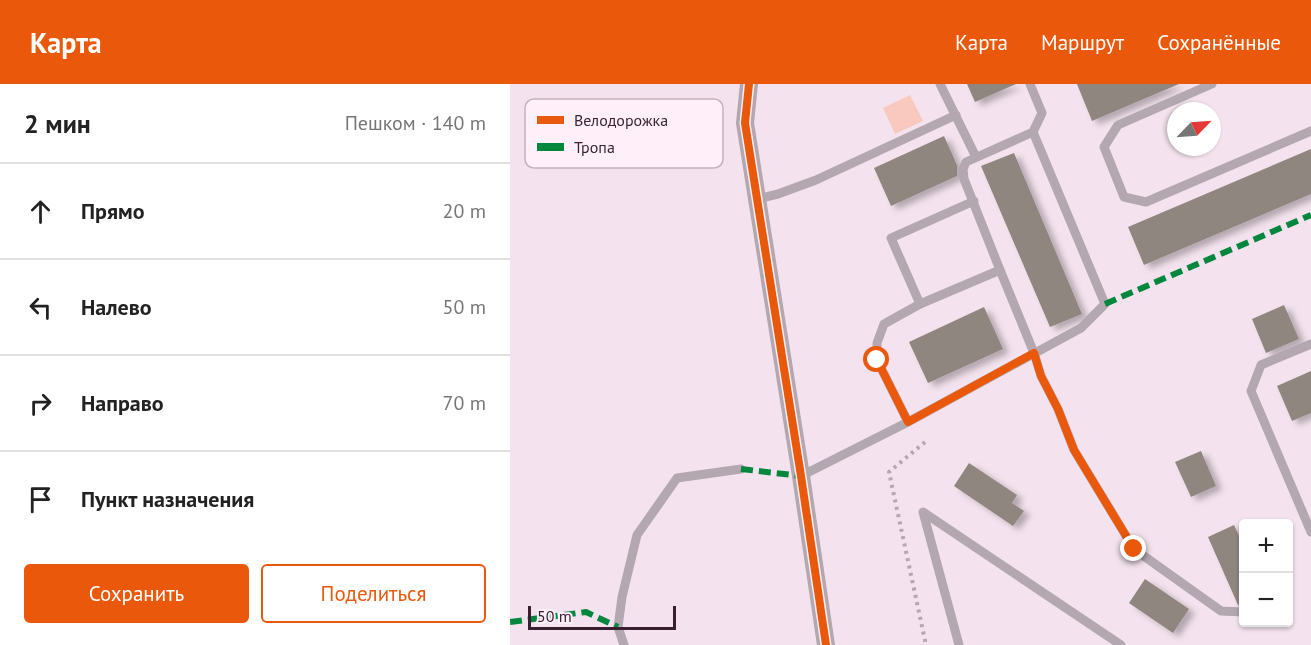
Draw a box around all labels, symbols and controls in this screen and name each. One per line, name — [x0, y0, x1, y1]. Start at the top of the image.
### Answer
text: Карта — [30, 24, 102, 61]
text: Карта — [955, 29, 1008, 56]
text: Маршрут — [1041, 29, 1124, 56]
text: Сохранённые — [1157, 29, 1281, 56]
legend — [525, 99, 723, 168]
north arrow — [1167, 102, 1221, 156]
text: 2 мин — [24, 107, 91, 140]
text: Пешком · 140 m — [345, 110, 486, 136]
text: Велодорожка — [574, 110, 668, 130]
text: Тропа — [574, 137, 615, 157]
icon: ahead — [24, 195, 57, 228]
text: Прямо — [81, 197, 144, 225]
text: 20 m — [443, 198, 486, 224]
icon: left — [24, 291, 57, 324]
text: Налево — [81, 293, 152, 321]
text: 50 m — [443, 294, 486, 320]
route start — [863, 346, 889, 372]
icon: right — [24, 387, 57, 420]
text: Направо — [81, 389, 164, 417]
text: 70 m — [443, 390, 486, 416]
icon: arrive — [24, 483, 57, 516]
text: Пункт назначения — [81, 485, 254, 513]
map controls — [1239, 519, 1293, 627]
button: + — [1239, 519, 1293, 573]
route end — [1120, 535, 1146, 561]
button: Сохранить — [24, 564, 249, 623]
button: Поделиться — [261, 564, 486, 623]
button: − — [1239, 573, 1293, 627]
scale bar — [528, 603, 676, 630]
text: 50 m — [537, 606, 572, 626]

